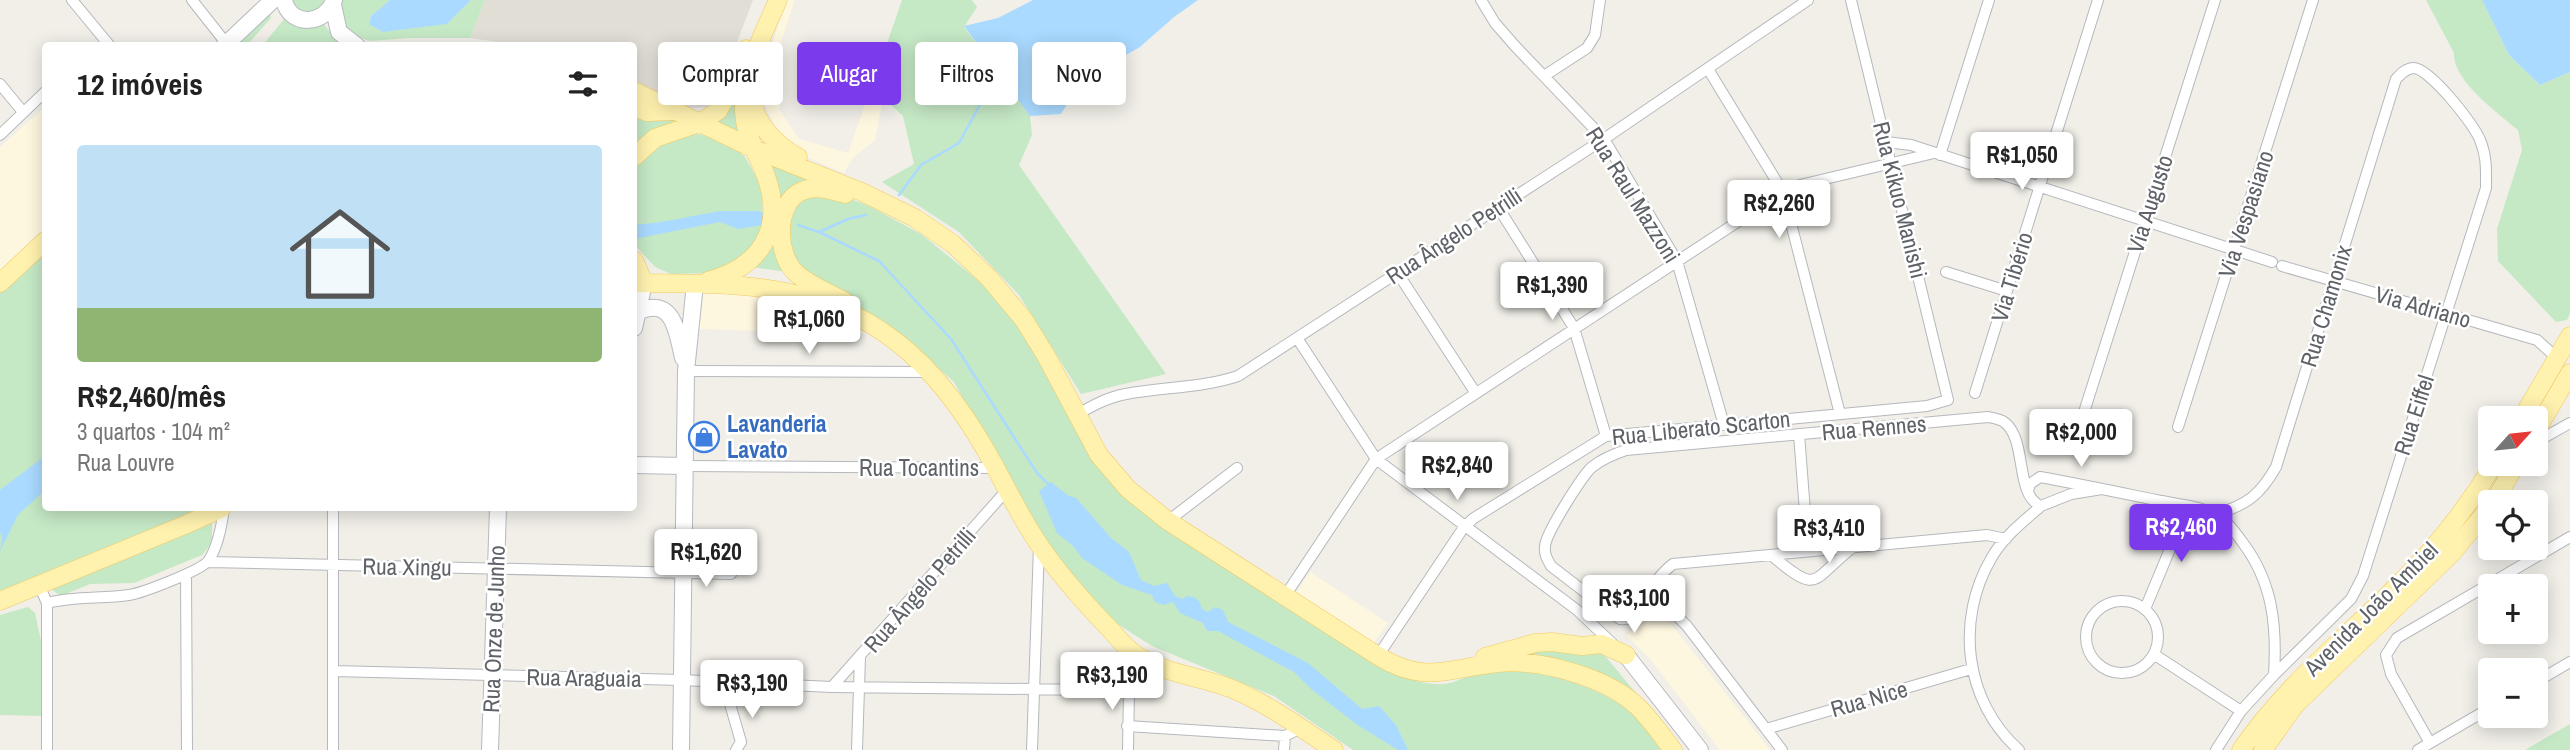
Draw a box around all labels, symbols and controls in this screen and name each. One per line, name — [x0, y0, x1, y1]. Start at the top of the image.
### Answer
chip: Comprar — [658, 42, 783, 105]
chip: Alugar — [797, 42, 901, 105]
chip: Filtros — [915, 42, 1018, 105]
chip: Novo — [1032, 42, 1126, 105]
text: 12 imóveis — [77, 64, 203, 104]
icon: filters — [564, 65, 602, 103]
street label: Rua Kikuo Manishi — [1866, 118, 1935, 281]
street label: Rua Raul Mazzoni — [1579, 121, 1688, 269]
pin: R$1,050 — [1957, 132, 2087, 192]
text: R$1,050 — [1986, 139, 2058, 170]
street label: Via Vespasiano — [2210, 146, 2281, 281]
street label: Via Augusto — [2119, 151, 2180, 257]
street label: Rua Ângelo Petrilli — [1380, 180, 1528, 291]
pin: R$2,260 — [1714, 180, 1844, 240]
text: R$2,260 — [1743, 187, 1815, 218]
icon: home — [277, 191, 403, 317]
street label: Via Tibério — [1983, 228, 2040, 326]
street label: Rua Chamonix — [2292, 241, 2359, 371]
pin: R$1,390 — [1487, 262, 1617, 322]
text: R$1,390 — [1516, 269, 1588, 300]
street label: Via Adriano — [2372, 278, 2475, 335]
pin: R$1,060 — [744, 296, 874, 356]
text: R$1,060 — [773, 303, 845, 334]
street label: Rua Eiffel — [2386, 371, 2441, 459]
text: R$2,460/mês — [77, 376, 226, 416]
street label: Rua Liberato Scarton — [1610, 403, 1792, 452]
north arrow — [2478, 406, 2548, 476]
map controls — [2478, 406, 2548, 728]
street label: Rua Rennes — [1820, 407, 1928, 448]
place label: Lavanderia Lavato — [727, 408, 827, 465]
pin: R$2,000 — [2016, 410, 2146, 469]
text: 3 quartos · 104 m² — [77, 416, 230, 447]
text: R$2,000 — [2045, 416, 2117, 447]
shop icon: Lavanderia Lavato — [687, 420, 721, 454]
pin: R$2,840 — [1392, 442, 1522, 502]
text: Rua Louvre — [77, 447, 175, 478]
text: R$2,840 — [1421, 449, 1493, 480]
street label: Rua Tocantins — [859, 452, 979, 483]
button: locate — [2478, 490, 2548, 560]
pin: R$2,460 — [2116, 504, 2246, 564]
pin: R$3,410 — [1764, 505, 1894, 565]
text: R$2,460 — [2145, 511, 2217, 542]
text: R$3,410 — [1793, 512, 1865, 543]
street label: Rua Ângelo Petrilli — [857, 521, 983, 659]
pin: R$1,620 — [641, 530, 771, 589]
street label: Avenida João Ambiel — [2296, 535, 2445, 683]
text: R$1,620 — [670, 536, 742, 567]
street label: Rua Onze de Junho — [475, 545, 512, 713]
street label: Rua Xingu — [362, 550, 452, 583]
button: + — [2478, 574, 2548, 644]
pin: R$3,100 — [1569, 576, 1699, 635]
text: R$3,100 — [1598, 582, 1670, 613]
pin: R$3,190 — [1047, 652, 1177, 712]
button: − — [2478, 658, 2548, 728]
text: R$3,190 — [1076, 659, 1148, 690]
pin: R$3,190 — [687, 660, 817, 720]
street label: Rua Araguaia — [526, 661, 642, 694]
text: R$3,190 — [716, 667, 788, 698]
street label: Rua Nice — [1827, 673, 1911, 724]

